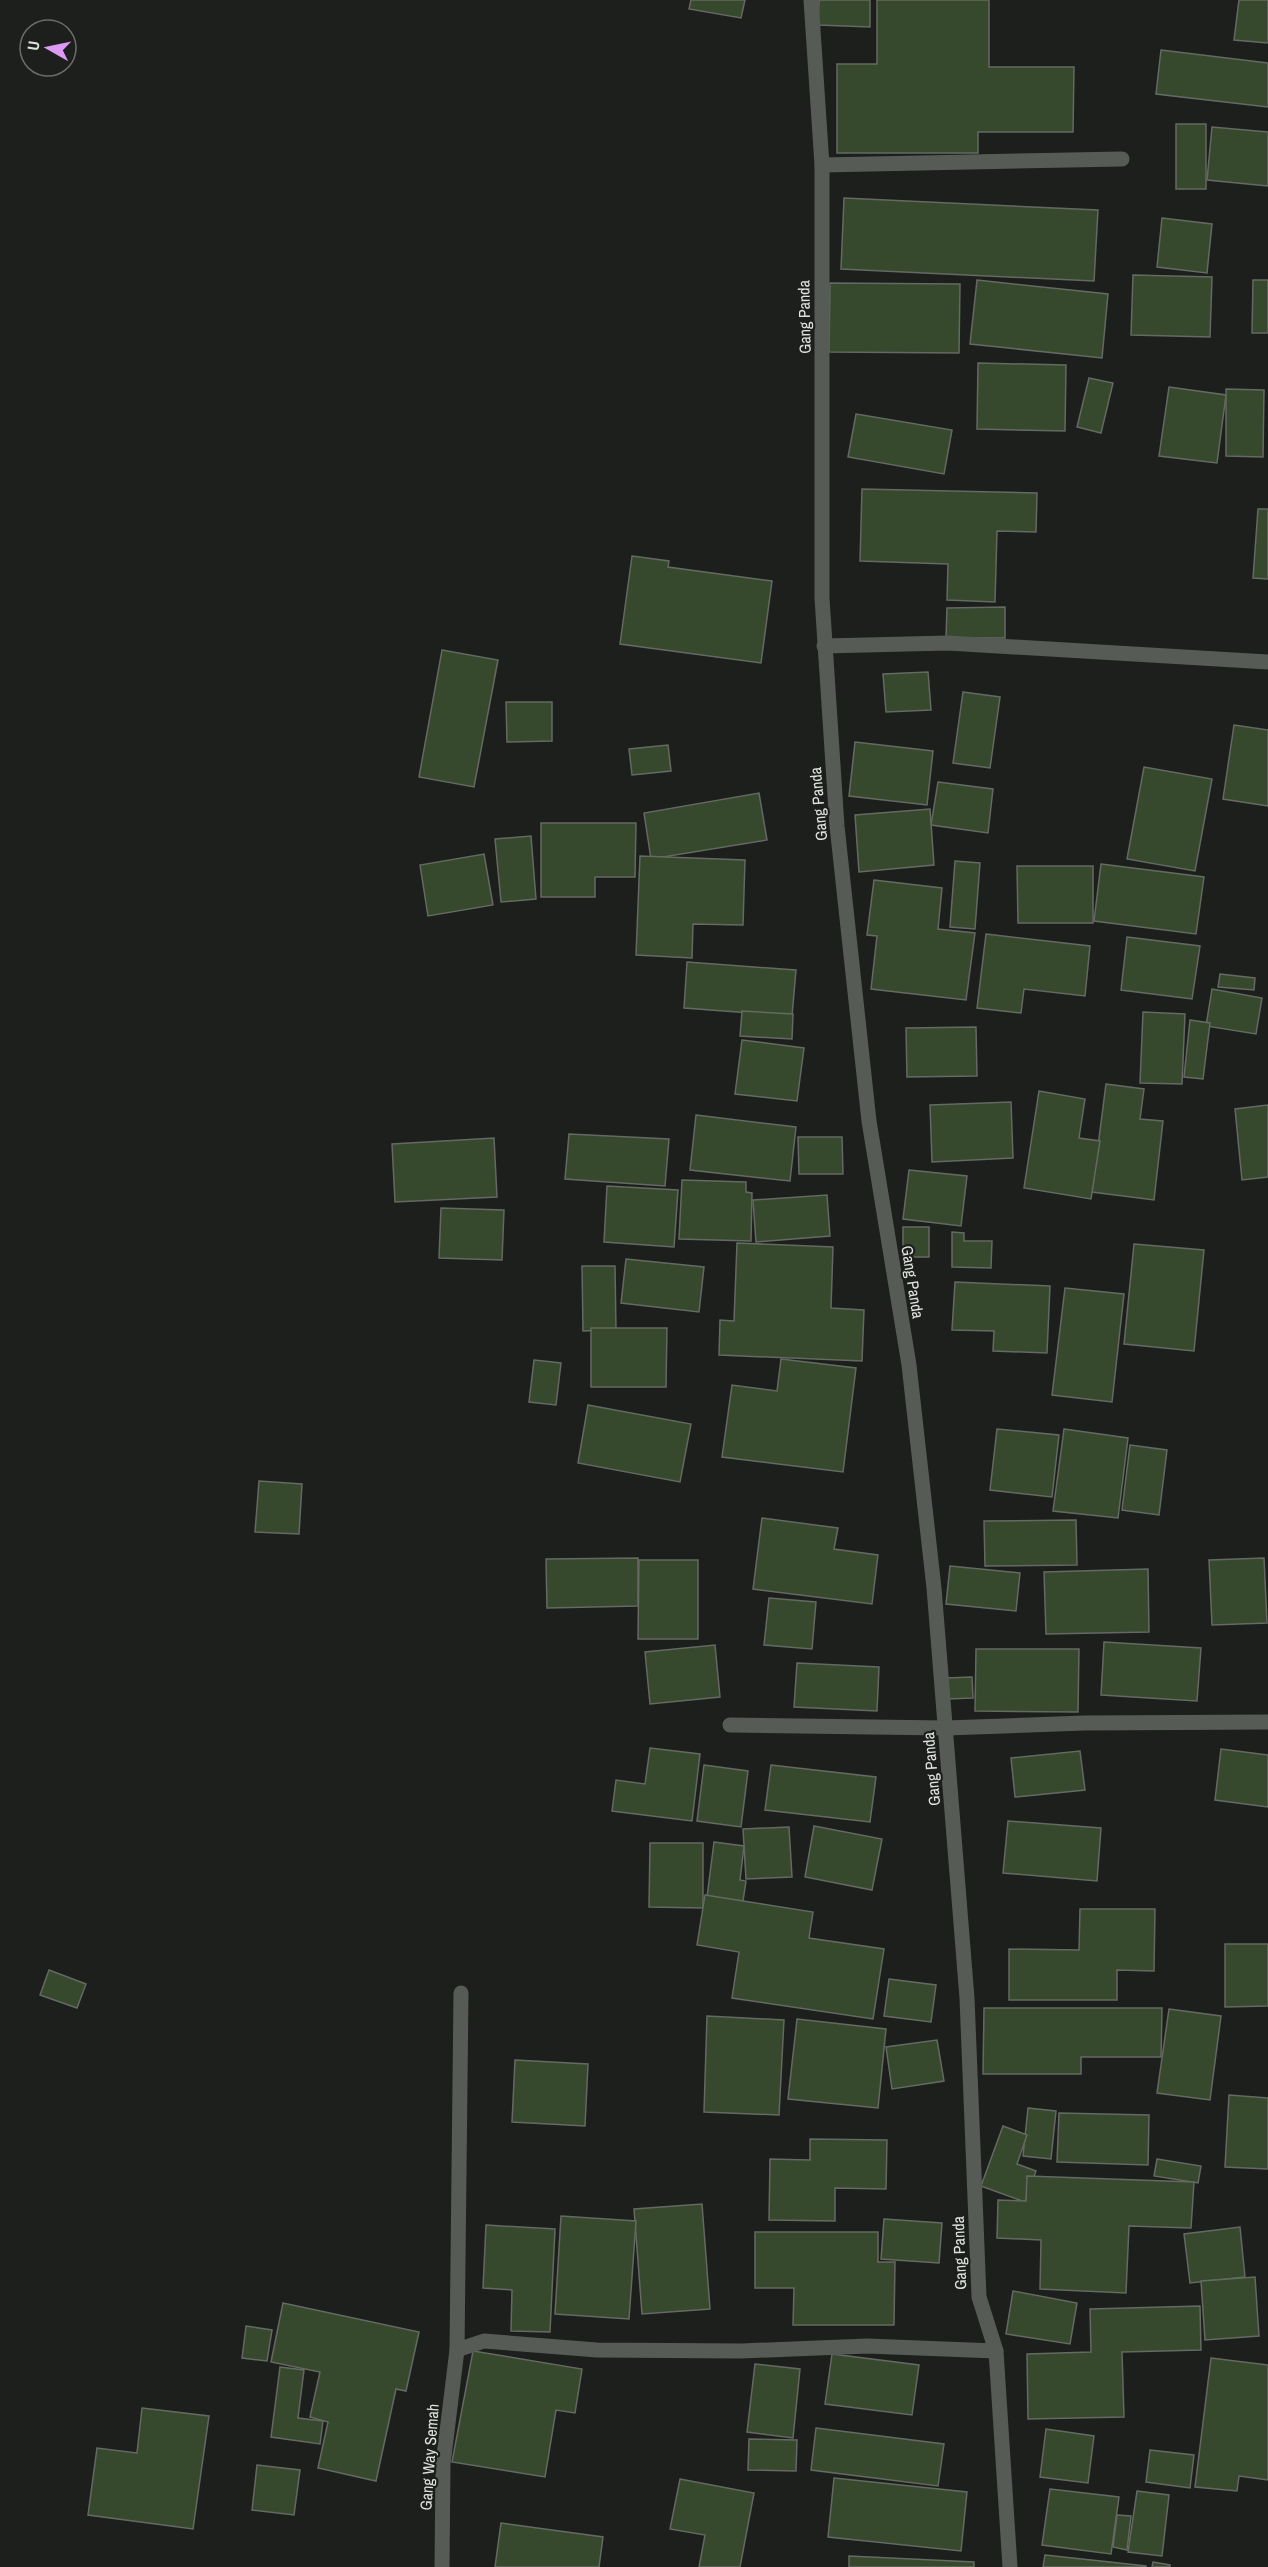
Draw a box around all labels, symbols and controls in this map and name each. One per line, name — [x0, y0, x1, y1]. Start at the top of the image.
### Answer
north arrow — [18, 18, 78, 78]
text: U — [22, 39, 45, 52]
street label: Gang Panda — [792, 279, 816, 354]
street label: Gang Panda — [804, 766, 832, 842]
street label: Gang Panda — [896, 1244, 930, 1321]
street label: Gang Panda — [917, 1731, 945, 1807]
street label: Gang Panda — [947, 2215, 971, 2290]
street label: Gang Way Semah — [414, 2403, 444, 2511]

